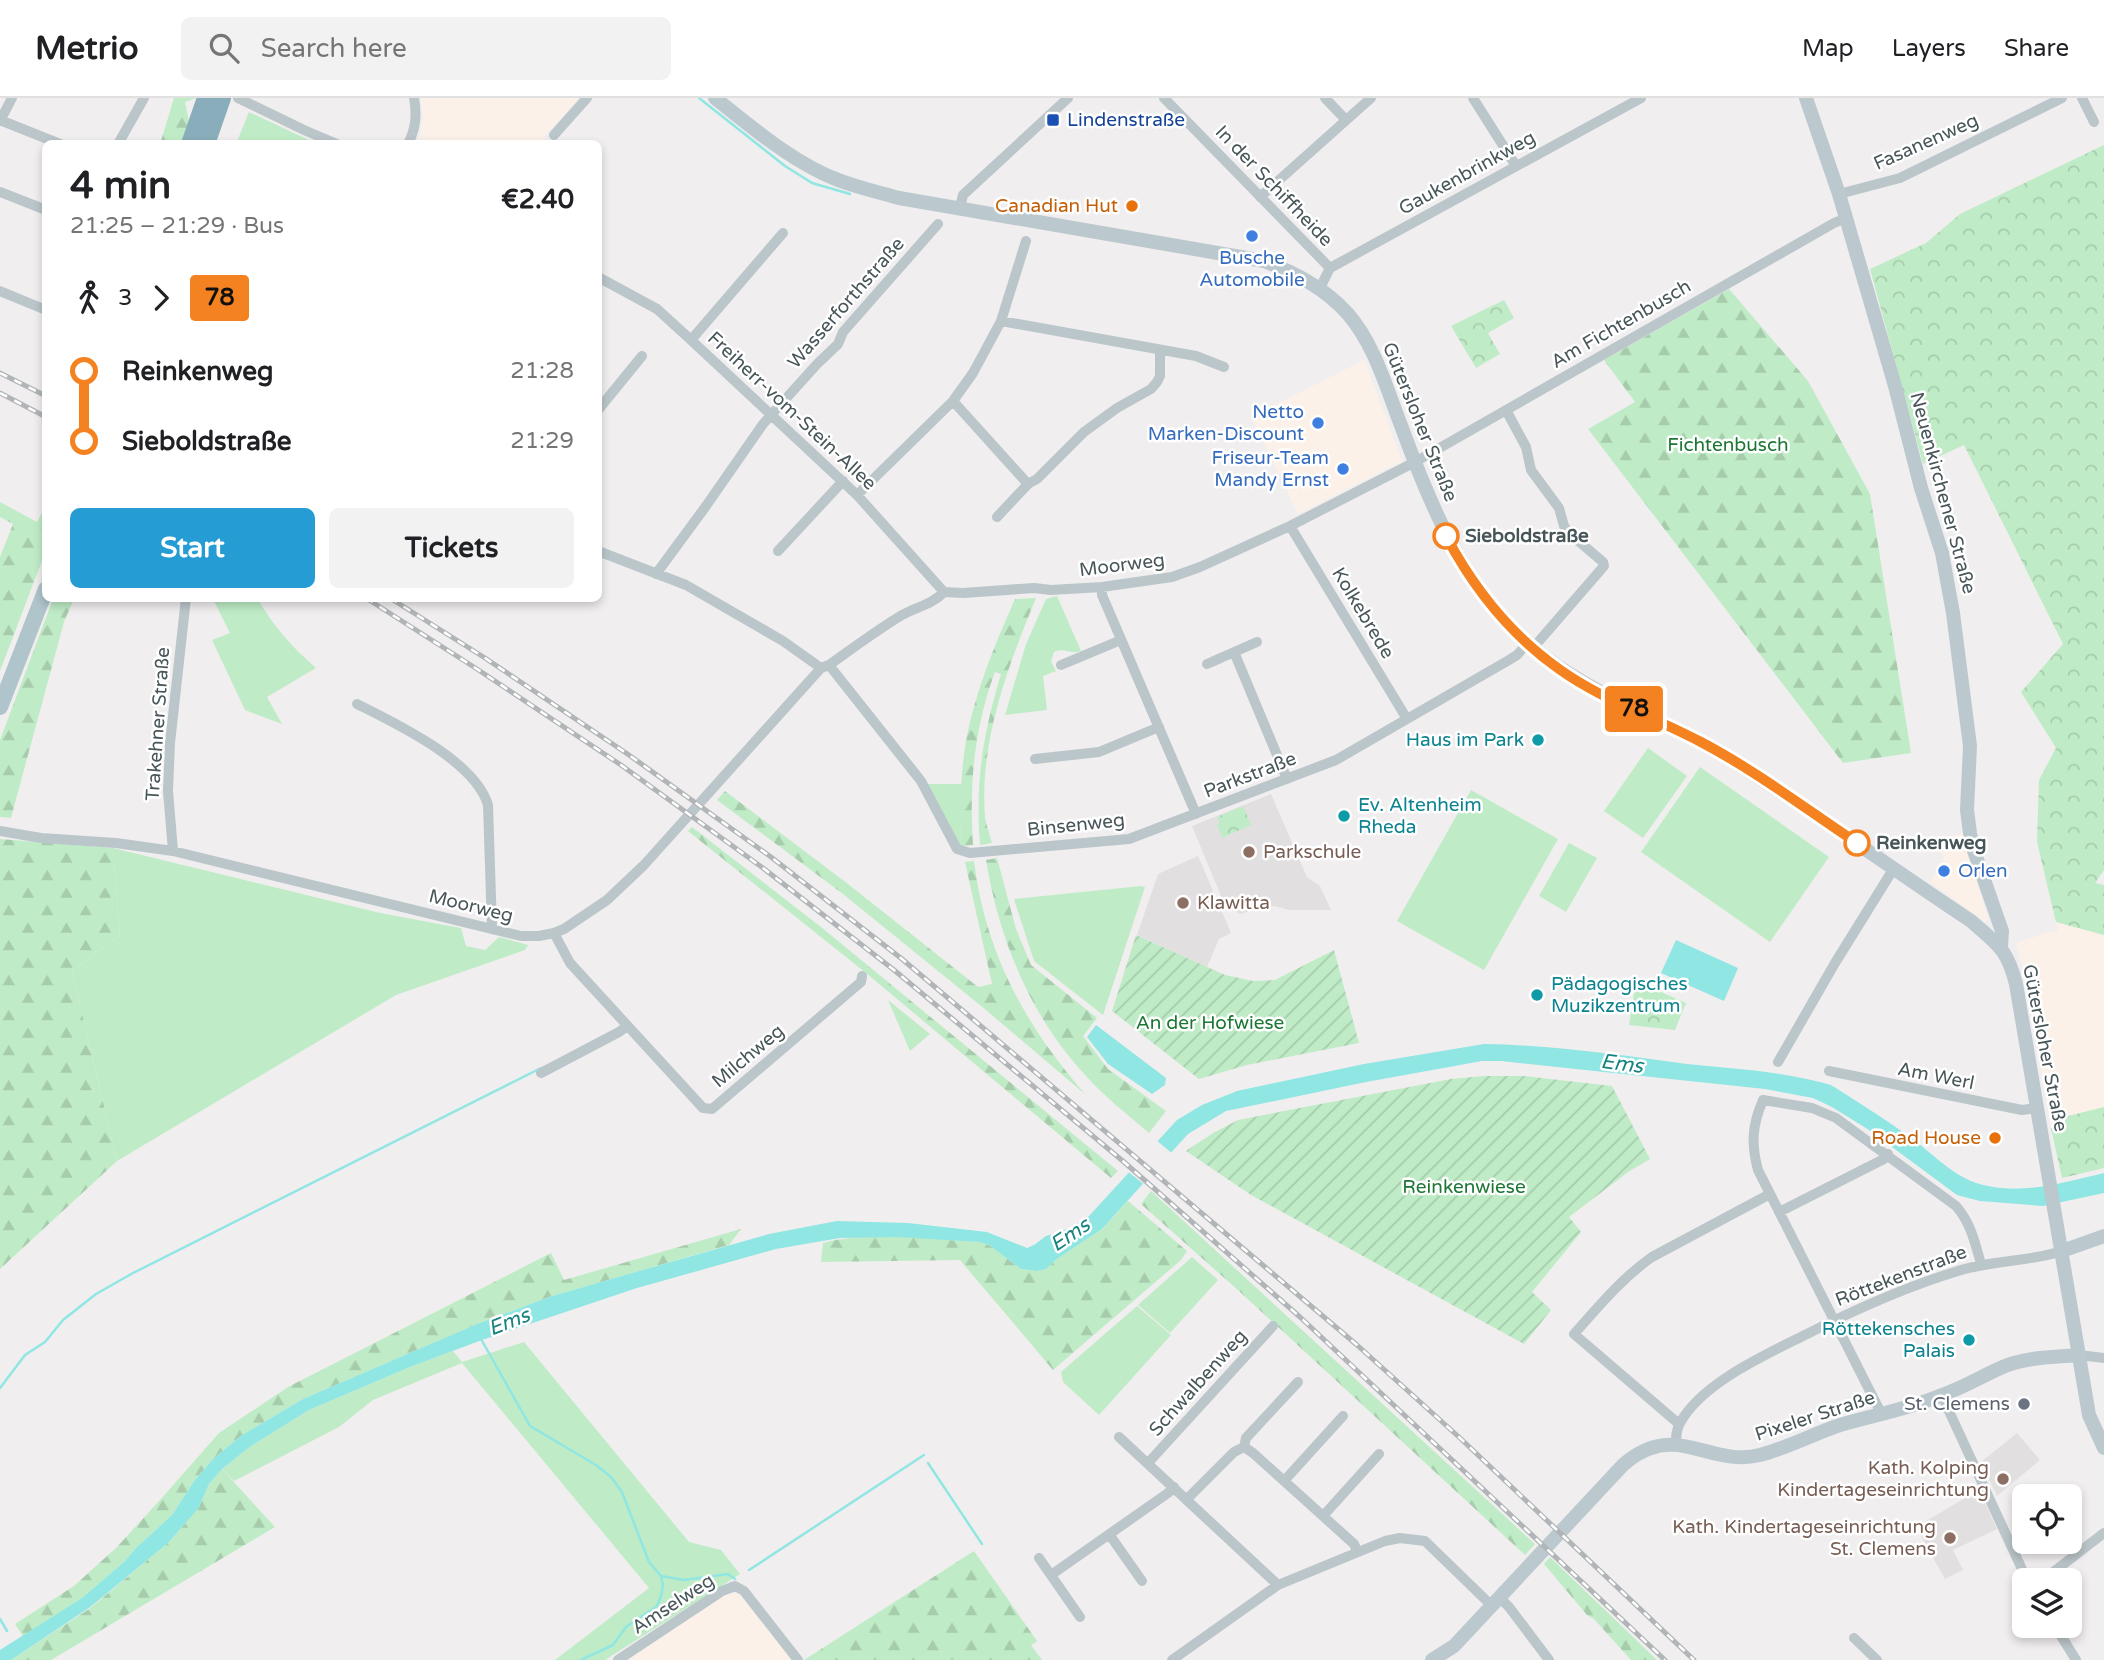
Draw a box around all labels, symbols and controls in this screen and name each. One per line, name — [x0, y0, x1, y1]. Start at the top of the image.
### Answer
search box — [181, 17, 671, 80]
text: Metrio — [35, 29, 139, 68]
icon: search — [205, 29, 243, 67]
text: Search here — [261, 33, 407, 64]
text: Map — [1802, 34, 1854, 63]
text: Layers — [1892, 34, 1966, 63]
text: Share — [2004, 34, 2069, 63]
place label: Lindenstraße — [1067, 109, 1185, 131]
street label: Fasanenweg — [1870, 109, 1982, 175]
marker: Lindenstraße — [1045, 112, 1061, 128]
street label: In der Schiffheide — [1211, 121, 1337, 251]
street label: Gaukenbrinkweg — [1395, 126, 1539, 220]
text: 4 min — [70, 163, 171, 209]
text: €2.40 — [501, 184, 574, 215]
place label: Canadian Hut — [995, 195, 1118, 217]
marker: Canadian Hut — [1124, 198, 1140, 214]
text: 21:25 – 21:29 · Bus — [70, 212, 284, 240]
marker: Busche Automobile — [1244, 228, 1260, 244]
street label: Wasserforthstraße — [783, 233, 909, 373]
place label: Busche Automobile — [1199, 247, 1305, 291]
street label: Am Fichtenbusch — [1547, 275, 1695, 373]
icon: walk — [70, 279, 108, 317]
icon: forward — [142, 279, 180, 317]
text: 78 — [204, 283, 235, 312]
text: 3 — [118, 284, 132, 312]
street label: Freiherr-vom-Stein-Allee — [703, 327, 881, 495]
street label: Gütersloher Straße — [1378, 339, 1462, 505]
text: Reinkenweg — [122, 356, 273, 387]
text: 21:28 — [510, 357, 574, 385]
street label: Neuenkirchener Straße — [1906, 390, 1980, 596]
place label: Netto Marken-Discount — [1148, 401, 1304, 445]
marker: Netto Marken-Discount — [1310, 415, 1326, 431]
text: Sieboldstraße — [122, 426, 291, 457]
text: 21:29 — [510, 427, 574, 455]
park label: Fichtenbusch — [1667, 434, 1789, 456]
place label: Friseur-Team Mandy Ernst — [1211, 447, 1329, 491]
marker: Friseur-Team Mandy Ernst — [1335, 461, 1351, 477]
button: Start — [70, 508, 315, 588]
button: Tickets — [329, 508, 574, 588]
marker: Sieboldstraße — [1433, 523, 1459, 549]
place label: Sieboldstraße — [1465, 525, 1589, 547]
street label: Moorweg — [1078, 549, 1166, 581]
street label: Kolkebrede — [1327, 563, 1399, 663]
street label: Trakehner Straße — [142, 646, 174, 802]
line badge: 78 — [1602, 686, 1666, 732]
text: 78 — [1619, 694, 1649, 723]
place label: Haus im Park — [1406, 729, 1524, 751]
marker: Haus im Park — [1530, 732, 1546, 748]
street label: Parkstraße — [1201, 747, 1299, 803]
place label: Ev. Altenheim Rheda — [1358, 794, 1482, 838]
marker: Ev. Altenheim Rheda — [1336, 808, 1352, 824]
street label: Binsenweg — [1026, 809, 1126, 841]
marker: Reinkenweg — [1844, 830, 1870, 856]
place label: Reinkenweg — [1876, 832, 1987, 855]
place label: Parkschule — [1263, 841, 1361, 863]
marker: Parkschule — [1241, 844, 1257, 860]
place label: Orlen — [1958, 860, 2008, 882]
marker: Orlen — [1936, 863, 1952, 879]
street label: Moorweg — [427, 885, 515, 927]
place label: Klawitta — [1197, 892, 1270, 914]
marker: Klawitta — [1175, 895, 1191, 911]
street label: Gütersloher Straße — [2018, 963, 2072, 1133]
place label: Pädagogisches Muzikzentrum — [1551, 973, 1688, 1017]
marker: Pädagogisches Muzikzentrum — [1529, 987, 1545, 1003]
park label: An der Hofwiese — [1136, 1012, 1284, 1034]
street label: Milchweg — [708, 1020, 788, 1092]
water label: Ems — [1599, 1049, 1647, 1079]
street label: Am Werl — [1896, 1058, 1976, 1094]
place label: Road House — [1871, 1127, 1981, 1149]
marker: Road House — [1987, 1130, 2003, 1146]
park label: Reinkenwiese — [1402, 1176, 1526, 1198]
water label: Ems — [1045, 1212, 1096, 1257]
street label: Röttekenstraße — [1832, 1241, 1970, 1311]
water label: Ems — [485, 1302, 535, 1341]
place label: Röttekensches Palais — [1822, 1318, 1955, 1362]
street label: Schwalbenweg — [1145, 1325, 1251, 1441]
marker: Röttekensches Palais — [1961, 1332, 1977, 1348]
street label: Pixeler Straße — [1752, 1386, 1878, 1446]
place label: St. Clemens — [1904, 1393, 2010, 1415]
marker: St. Clemens — [2016, 1396, 2032, 1412]
place label: Kath. Kolping Kindertageseinrichtung — [1777, 1457, 1989, 1501]
marker: Kath. Kolping Kindertageseinrichtung — [1995, 1471, 2011, 1487]
map controls — [2012, 1484, 2082, 1638]
button: locate — [2012, 1484, 2082, 1554]
place label: Kath. Kindertageseinrichtung St. Clemens — [1672, 1516, 1936, 1560]
marker: Kath. Kindertageseinrichtung St. Clemens — [1942, 1530, 1958, 1546]
button: layers — [2012, 1568, 2082, 1638]
street label: Amselweg — [628, 1569, 718, 1639]

